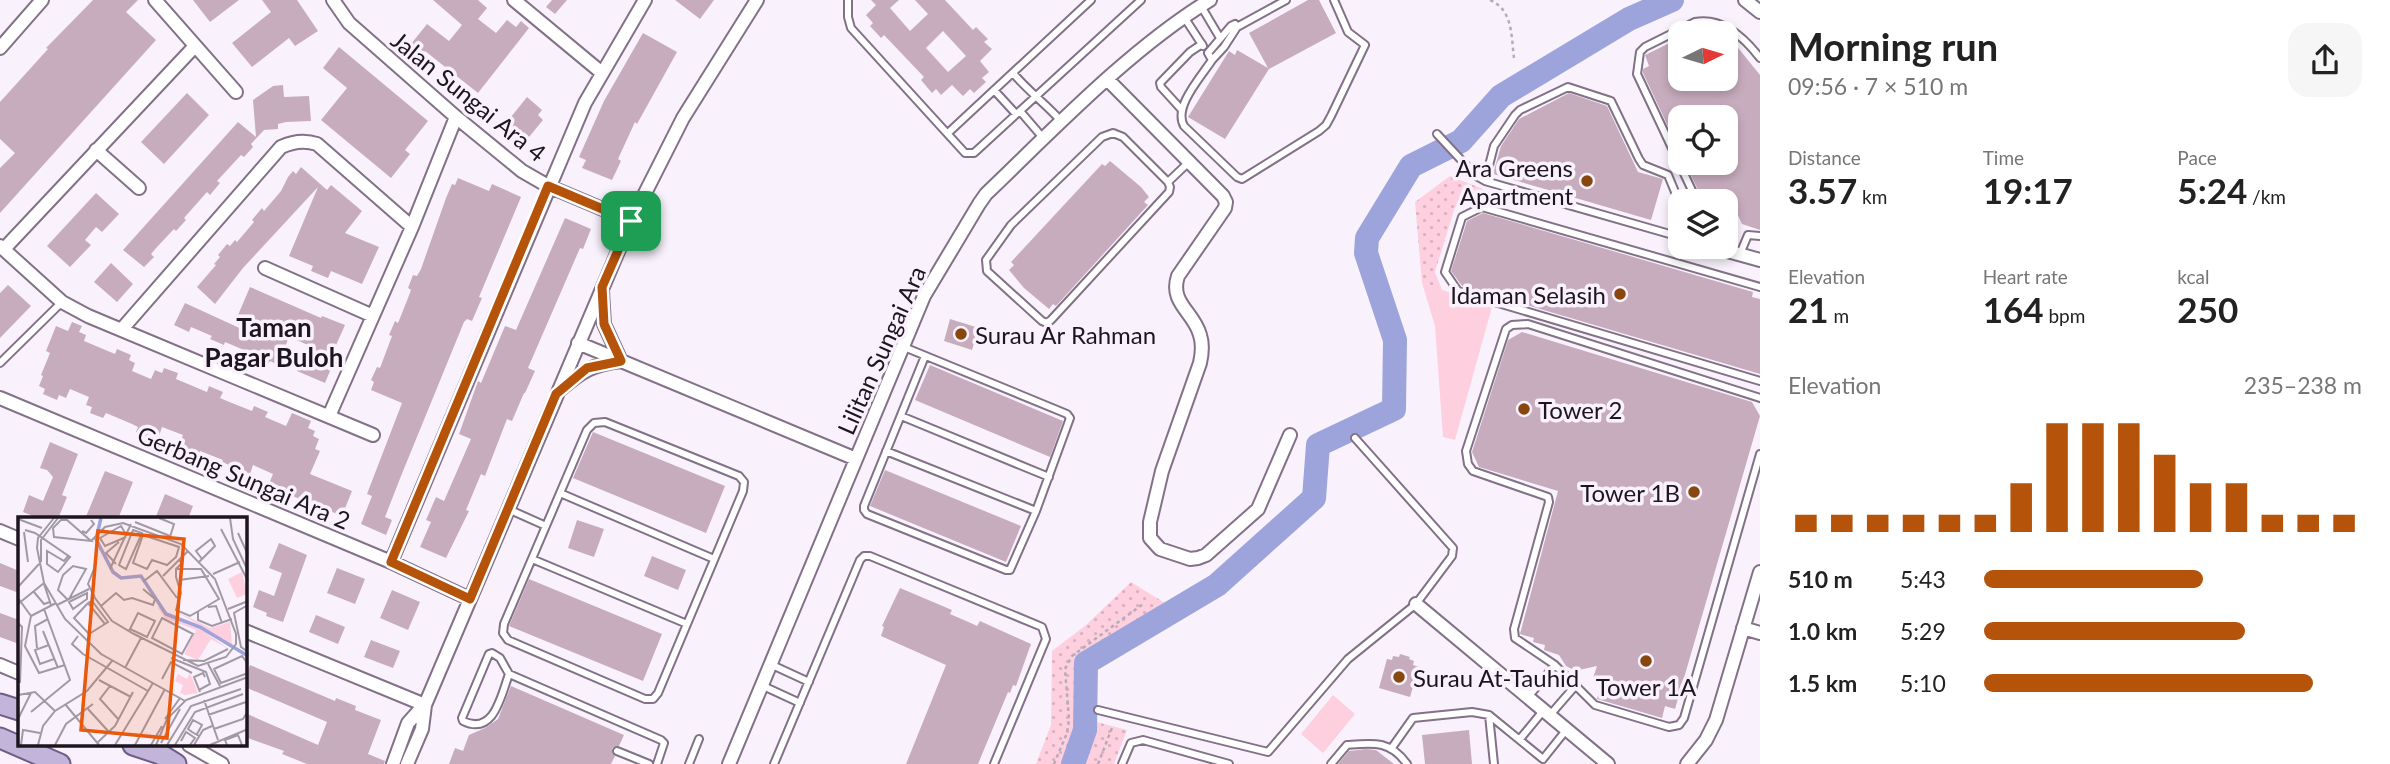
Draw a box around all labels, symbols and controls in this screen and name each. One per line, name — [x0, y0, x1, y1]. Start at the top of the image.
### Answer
north arrow — [1668, 21, 1738, 91]
map controls — [1668, 21, 1738, 259]
text: Morning run — [1788, 23, 1998, 69]
button: share — [2288, 23, 2362, 97]
street label: Jalan Sungai Ara 4 — [386, 25, 552, 167]
text: 09:56 · 7 × 510 m — [1788, 72, 1968, 100]
button: locate — [1668, 105, 1738, 175]
text: Distance — [1788, 146, 1861, 169]
text: Time — [1983, 146, 2024, 169]
text: Pace — [2177, 146, 2217, 169]
place label: Ara Greens Apartment — [1455, 153, 1573, 210]
text: 3.57 — [1788, 169, 1857, 211]
text: 19:17 — [1983, 169, 2073, 211]
text: 5:24 — [2177, 169, 2247, 211]
marker: Ara Greens Apartment — [1579, 173, 1595, 189]
text: km — [1857, 185, 1887, 208]
text: /km — [2247, 185, 2286, 208]
button: layers — [1668, 189, 1738, 259]
pin — [601, 191, 661, 251]
icon: arrive — [612, 202, 650, 240]
street label: Lilitan Sungai Ara — [831, 261, 931, 439]
text: Elevation — [1788, 265, 1865, 288]
text: Heart rate — [1983, 265, 2068, 288]
text: kcal — [2177, 265, 2209, 288]
place label: Idaman Selasih — [1450, 280, 1606, 309]
marker: Idaman Selasih — [1612, 286, 1628, 302]
text: 21 — [1788, 288, 1829, 330]
text: 164 — [1983, 288, 2044, 330]
text: 250 — [2177, 288, 2238, 330]
text: m — [1829, 304, 1849, 327]
text: bpm — [2044, 304, 2085, 327]
district label: Taman Pagar Buloh — [205, 311, 343, 373]
place label: Surau Ar Rahman — [975, 320, 1156, 349]
marker: Surau Ar Rahman — [953, 326, 969, 342]
text: Elevation — [1788, 371, 1881, 399]
text: 235–238 m — [2244, 371, 2362, 399]
place label: Tower 2 — [1538, 395, 1622, 424]
marker: Tower 2 — [1516, 401, 1532, 417]
street label: Gerbang Sungai Ara 2 — [133, 419, 355, 535]
place label: Tower 1B — [1580, 478, 1680, 507]
marker: Tower 1B — [1686, 484, 1702, 500]
inset map — [18, 517, 247, 746]
text: 510 m — [1788, 565, 1853, 593]
text: 5:43 — [1900, 565, 1946, 593]
text: 1.0 km — [1788, 617, 1857, 645]
text: 5:29 — [1900, 617, 1946, 645]
marker: Tower 1A — [1638, 653, 1654, 669]
place label: Surau At-Tauhid — [1413, 663, 1579, 692]
marker: Surau At-Tauhid — [1391, 669, 1407, 685]
text: 1.5 km — [1788, 669, 1857, 697]
text: 5:10 — [1900, 669, 1946, 697]
place label: Tower 1A — [1596, 672, 1697, 701]

